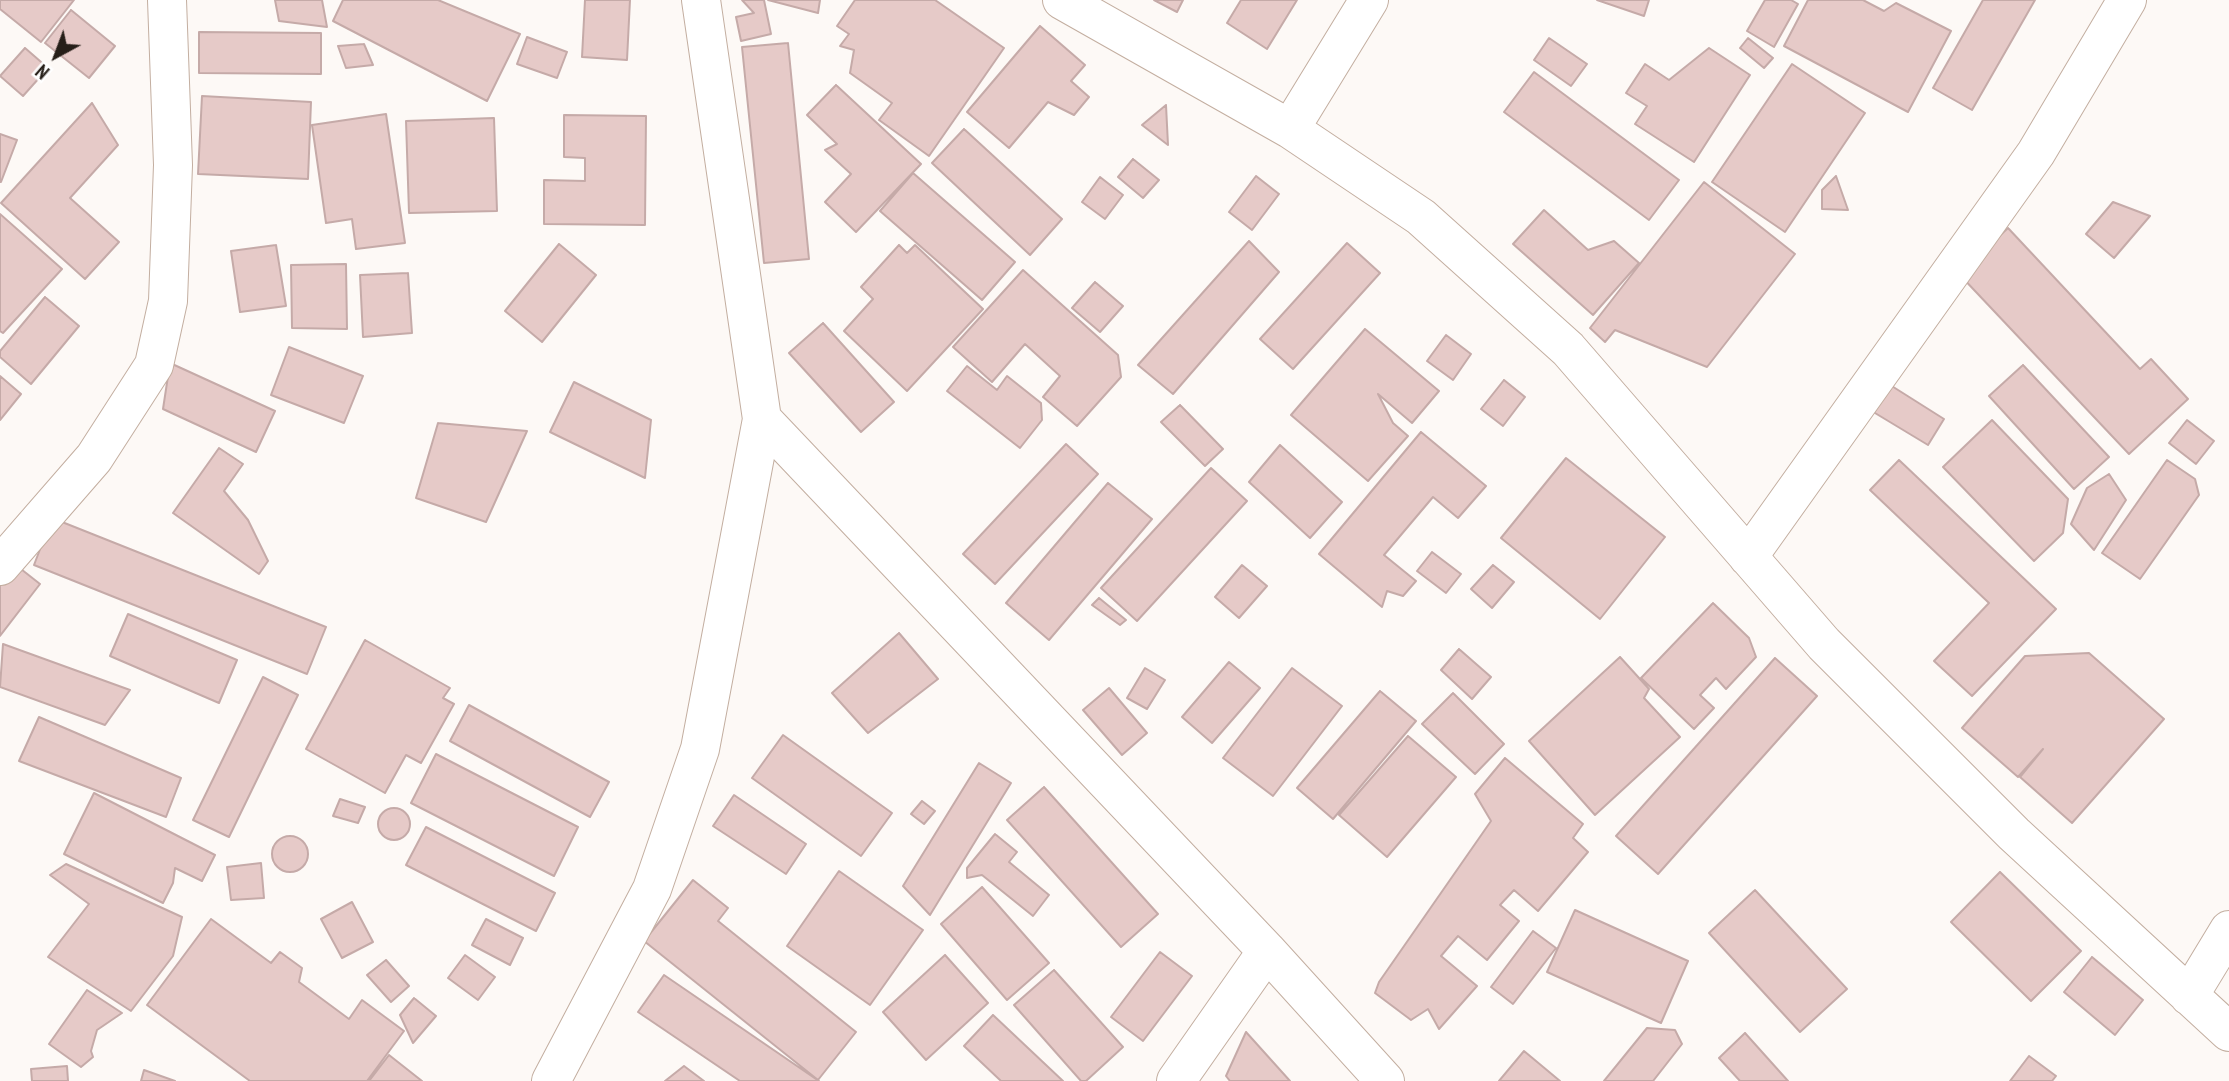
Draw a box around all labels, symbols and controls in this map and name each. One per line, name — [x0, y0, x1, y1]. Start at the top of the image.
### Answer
north arrow — [21, 21, 91, 91]
text: N — [30, 59, 54, 84]

